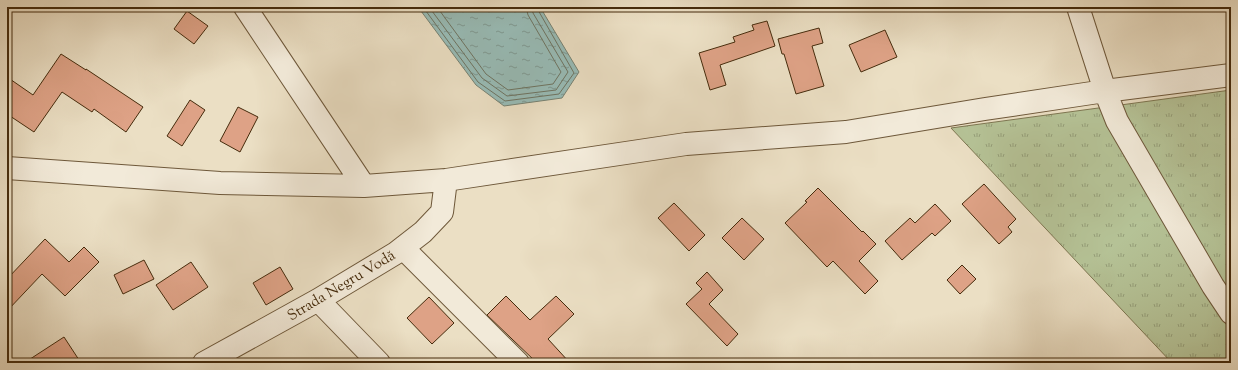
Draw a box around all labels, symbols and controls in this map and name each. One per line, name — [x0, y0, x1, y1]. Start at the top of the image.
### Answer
street label: Strada Negru Vodă — [284, 246, 400, 327]

